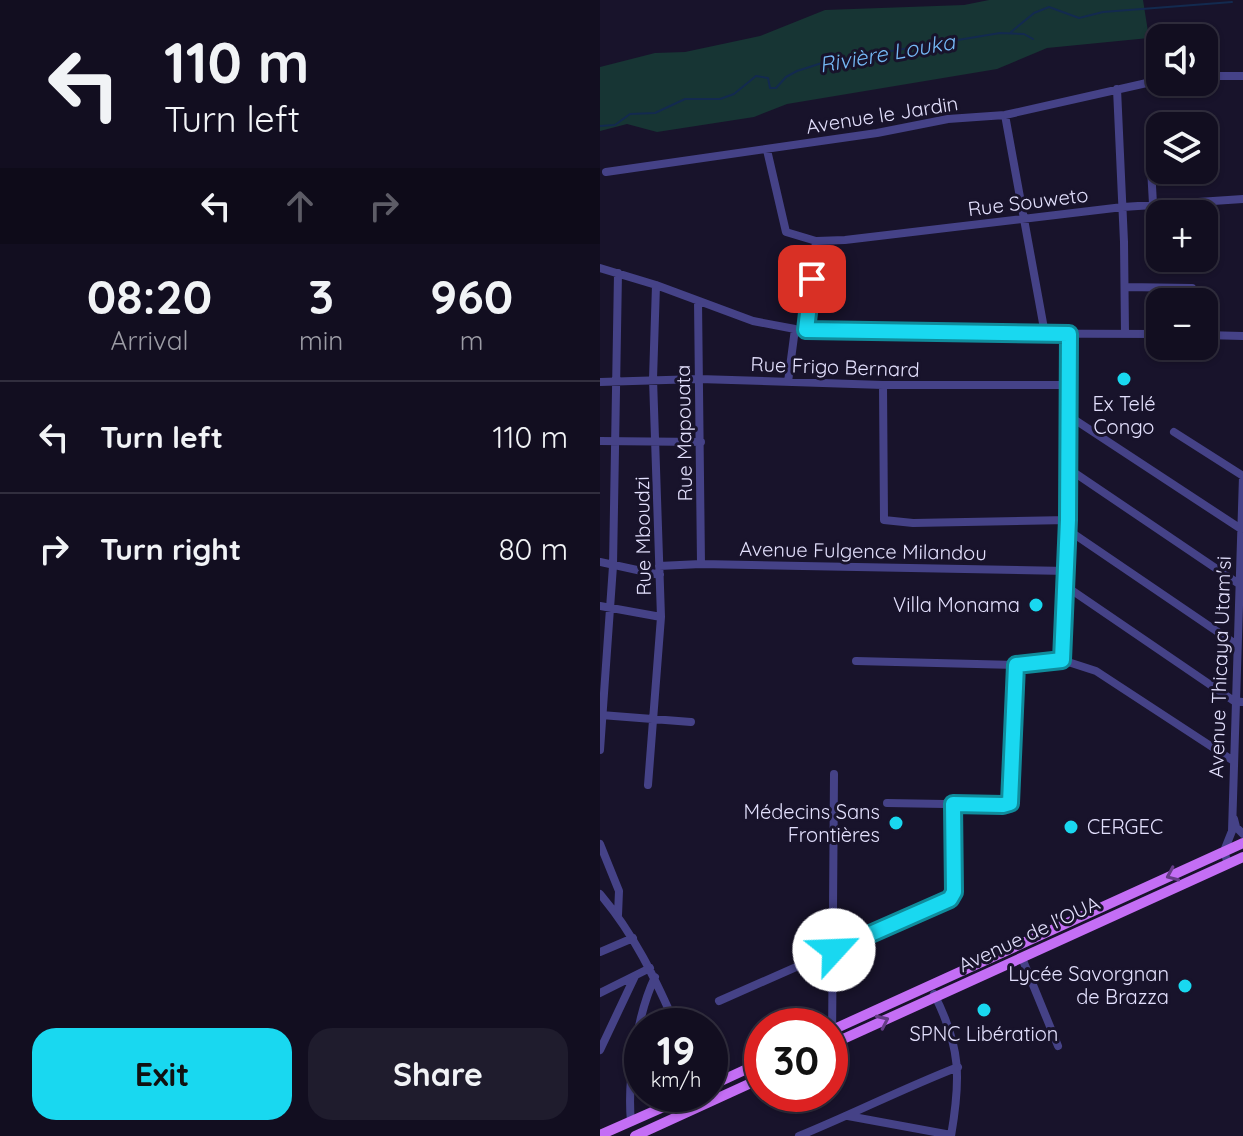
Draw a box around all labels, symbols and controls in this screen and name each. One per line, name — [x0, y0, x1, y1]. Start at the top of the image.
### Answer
map controls — [1146, 24, 1218, 360]
button: sound — [1146, 24, 1218, 96]
text: 110 m — [164, 27, 309, 97]
water label: Rivière Louka — [817, 27, 959, 79]
icon: left — [32, 32, 136, 136]
street label: Avenue le Jardin — [804, 90, 960, 139]
text: Turn left — [164, 96, 300, 141]
button: layers — [1146, 112, 1218, 184]
street label: Rue Souweto — [966, 182, 1090, 221]
icon: left — [194, 184, 238, 228]
icon: ahead — [278, 184, 322, 228]
icon: right — [362, 184, 406, 228]
button: + — [1146, 200, 1218, 272]
pin — [778, 245, 846, 313]
icon: arrive — [790, 257, 834, 301]
text: 08:20 — [87, 266, 212, 326]
text: 3 — [308, 266, 334, 326]
text: 960 — [430, 266, 513, 326]
button: − — [1146, 288, 1218, 360]
text: Arrival — [111, 324, 188, 357]
text: min — [299, 324, 343, 357]
text: m — [460, 324, 484, 357]
street label: Rue Frigo Bernard — [750, 351, 920, 382]
street label: Rue Mapouata — [670, 364, 697, 502]
marker: Ex Telé Congo — [1115, 370, 1133, 388]
place label: Ex Telé Congo — [1092, 391, 1156, 439]
icon: left — [32, 415, 76, 459]
text: Turn left — [100, 418, 223, 456]
text: 110 m — [492, 418, 568, 456]
street label: Rue Mboudzi — [629, 476, 656, 596]
icon: right — [32, 527, 76, 571]
text: Turn right — [100, 530, 241, 568]
text: 80 m — [498, 530, 568, 568]
street label: Avenue Fulgence Milandou — [739, 536, 987, 565]
street label: Avenue Thicaya Utam'si — [1203, 556, 1236, 778]
place label: Villa Monama — [893, 592, 1020, 617]
marker: Villa Monama — [1027, 596, 1045, 614]
place label: Médecins Sans Frontières — [743, 799, 880, 847]
marker: Médecins Sans Frontières — [887, 814, 905, 832]
place label: CERGEC — [1087, 814, 1163, 839]
marker: CERGEC — [1062, 818, 1080, 836]
one-way arrow — [1165, 865, 1180, 881]
street label: Avenue de l'OUA — [954, 890, 1104, 977]
position arrow — [792, 908, 876, 992]
place label: Lycée Savorgnan de Brazza — [1008, 961, 1169, 1009]
marker: Lycée Savorgnan de Brazza — [1176, 977, 1194, 995]
marker: SPNC Libération — [975, 1001, 993, 1019]
speed limit sign: 30 — [744, 1008, 848, 1112]
one-way arrow — [875, 1015, 889, 1031]
place label: SPNC Libération — [910, 1021, 1058, 1046]
text: 19 — [657, 1025, 695, 1075]
button: Exit — [32, 1028, 292, 1120]
button: Share — [308, 1028, 568, 1120]
text: km/h — [651, 1067, 701, 1092]

